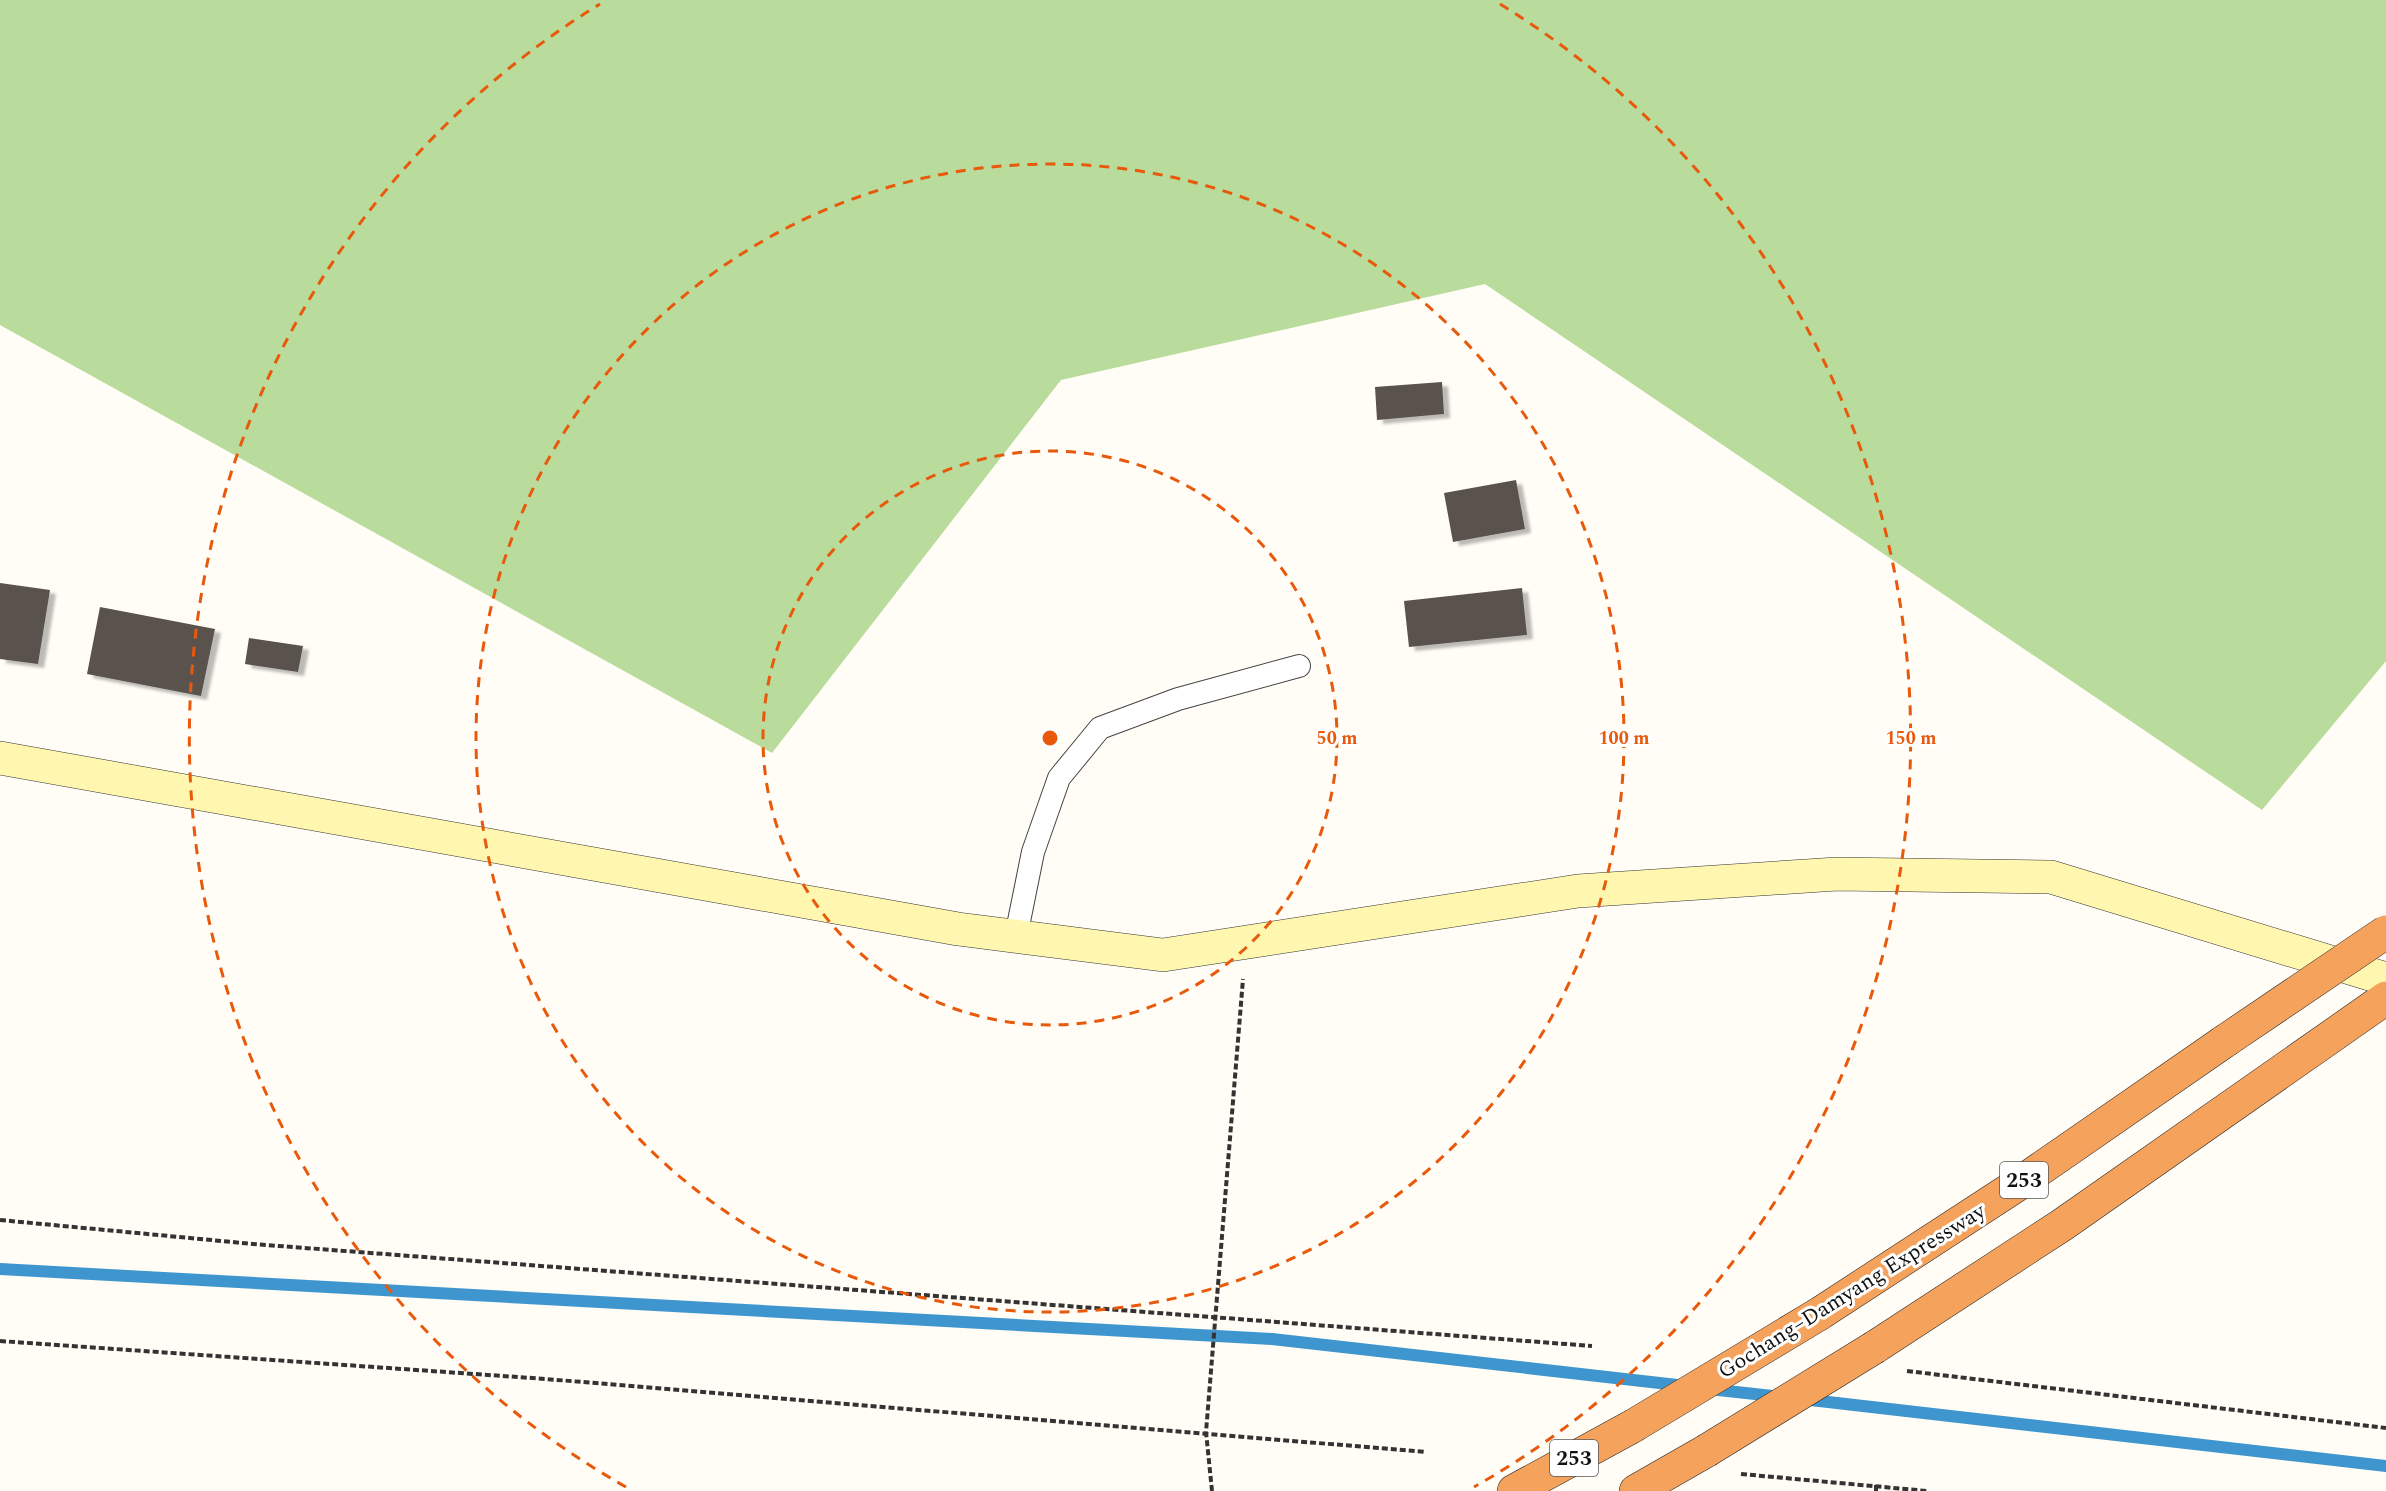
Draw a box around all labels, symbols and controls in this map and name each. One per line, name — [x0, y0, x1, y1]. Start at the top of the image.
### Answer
text: 50 m — [1317, 725, 1357, 752]
text: 100 m — [1598, 725, 1650, 752]
text: 150 m — [1885, 725, 1937, 752]
centre of rings — [1040, 728, 1060, 748]
road number: 253 — [2000, 1162, 2048, 1198]
street label: Gochang–Damyang Expressway — [1712, 1194, 1993, 1387]
road number: 253 — [1550, 1440, 1598, 1476]

